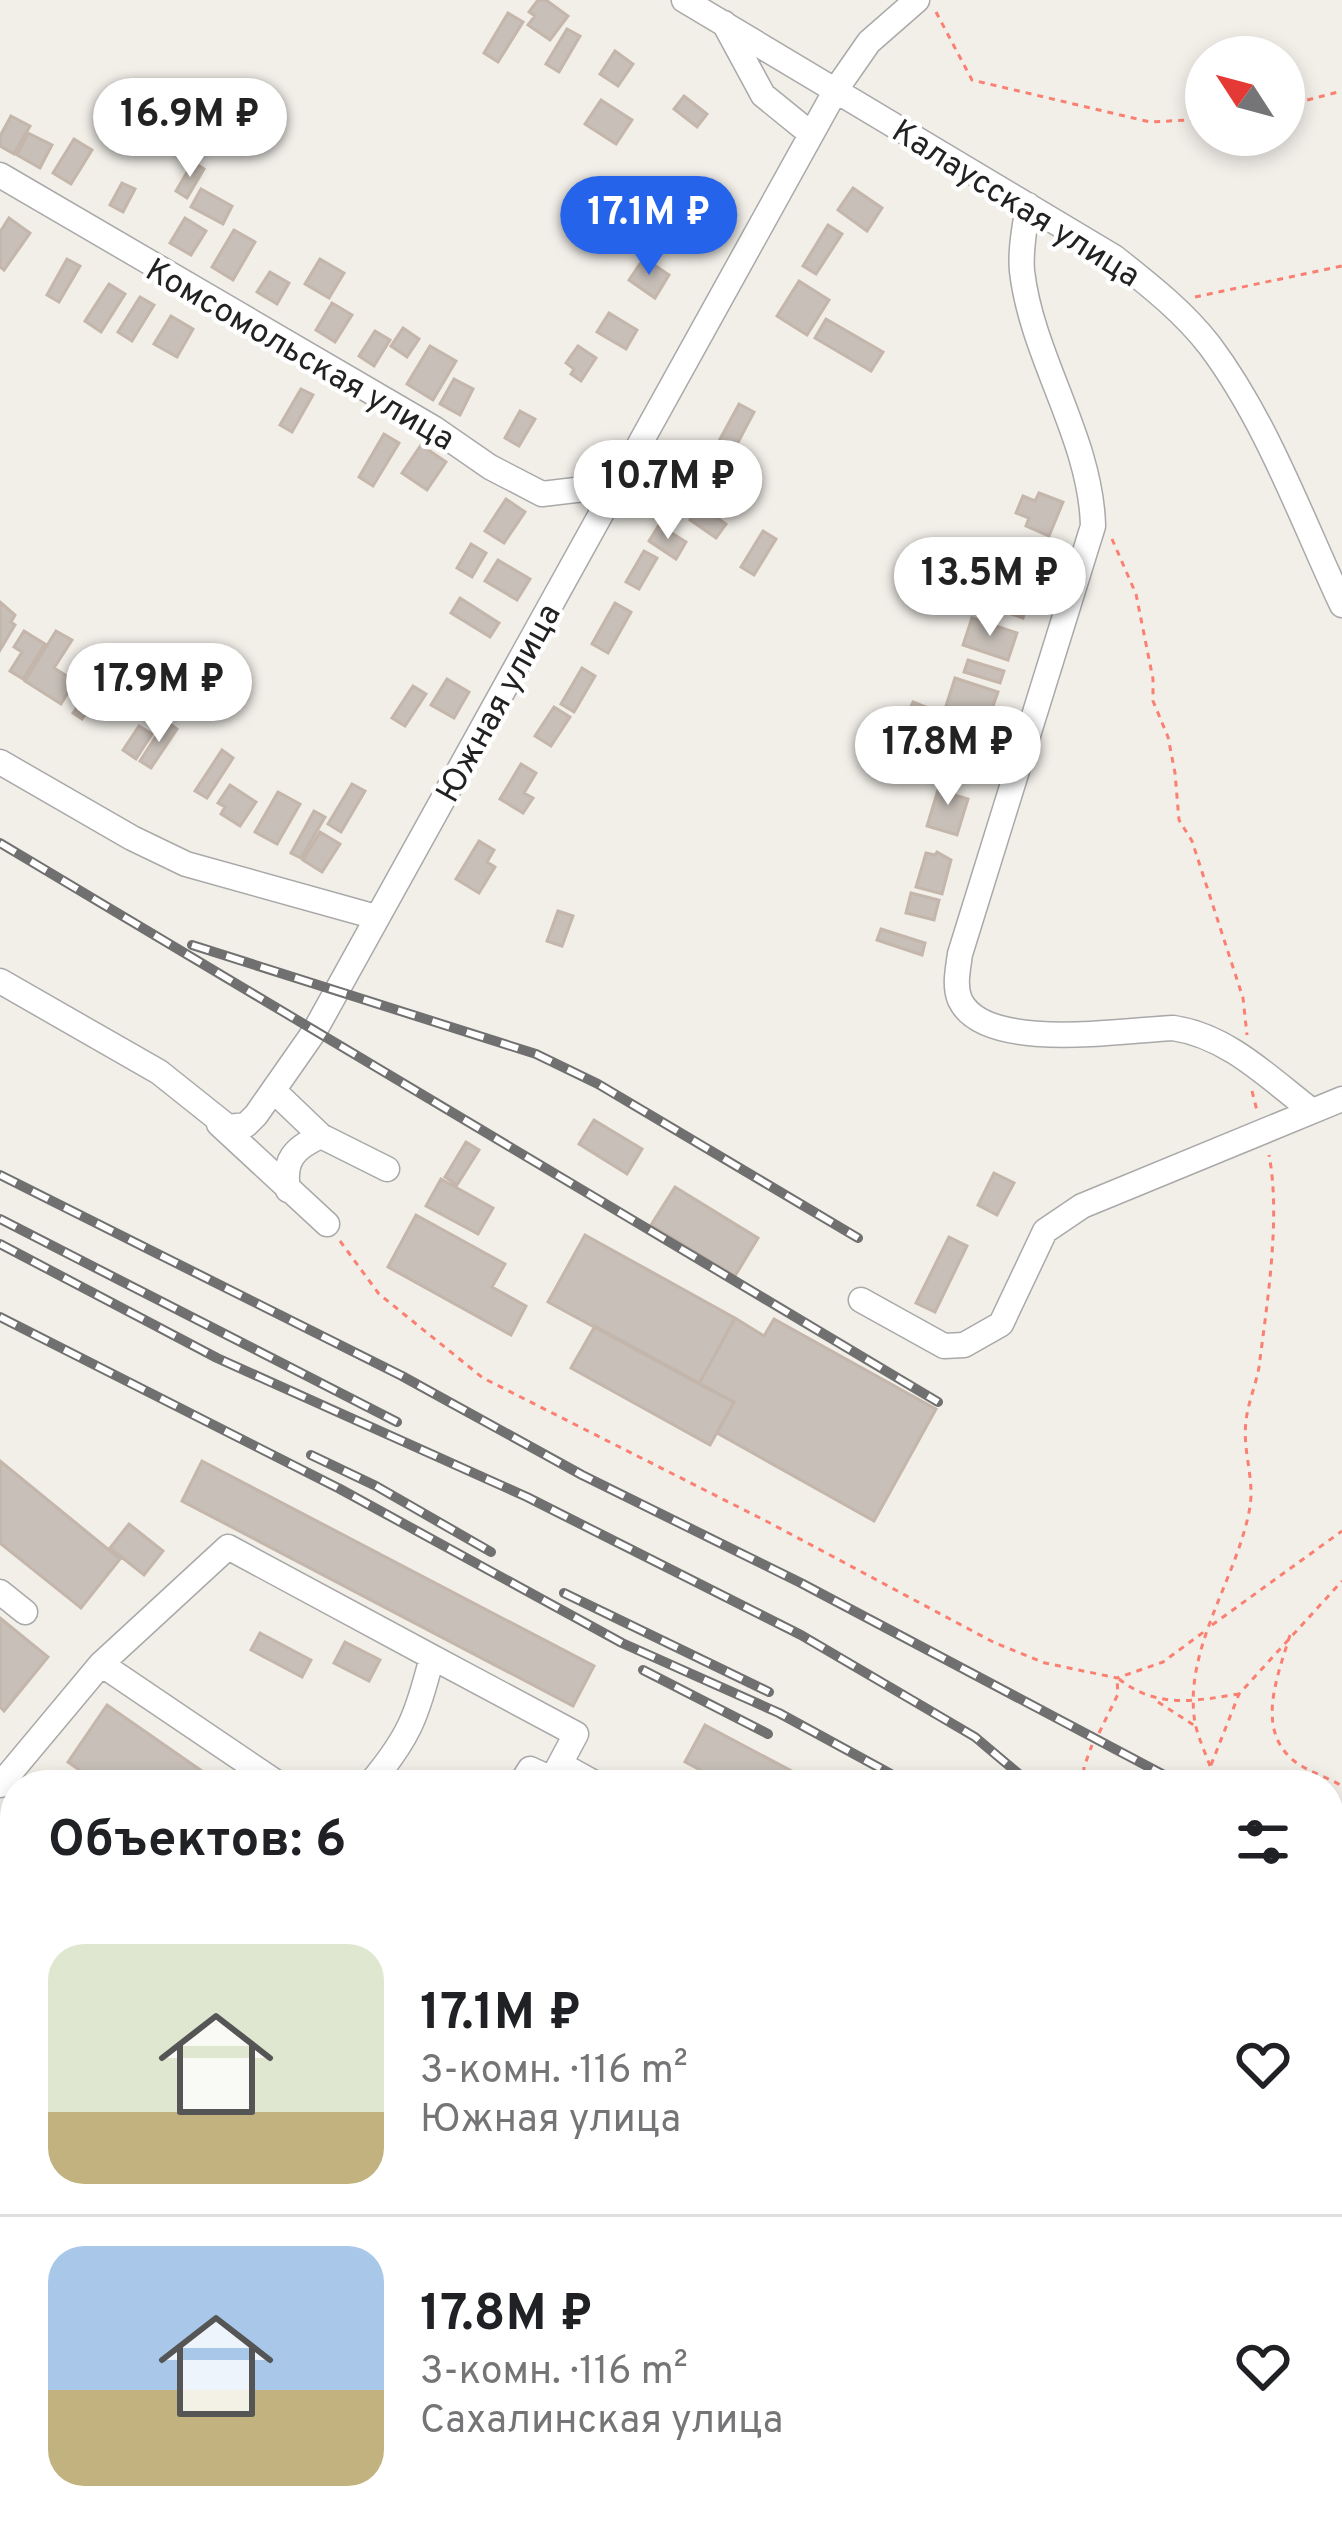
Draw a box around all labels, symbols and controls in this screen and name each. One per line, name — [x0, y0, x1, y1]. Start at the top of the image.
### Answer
north arrow — [1185, 36, 1305, 156]
map controls — [1185, 36, 1305, 156]
pin: 16.9M ₽ — [79, 78, 301, 180]
text: 16.9M ₽ — [120, 92, 260, 141]
street label: Калаусская улица — [883, 112, 1147, 299]
pin: 17.1M ₽ — [538, 176, 760, 278]
text: 17.1M ₽ — [587, 190, 711, 239]
street label: Комсомольская улица — [137, 251, 461, 462]
pin: 10.7M ₽ — [557, 440, 779, 542]
text: 10.7M ₽ — [600, 454, 736, 503]
pin: 13.5M ₽ — [879, 537, 1101, 639]
text: 13.5M ₽ — [921, 551, 1059, 600]
street label: Южная улица — [429, 597, 572, 811]
pin: 17.9M ₽ — [48, 643, 270, 745]
text: 17.9M ₽ — [93, 657, 225, 706]
pin: 17.8M ₽ — [837, 706, 1059, 808]
text: 17.8M ₽ — [882, 720, 1014, 769]
icon: filters — [1230, 1809, 1296, 1875]
text: Объектов: 6 — [48, 1810, 346, 1875]
text: 17.1M ₽ — [420, 1983, 581, 2048]
icon: home — [144, 1992, 288, 2136]
icon: heart — [1230, 2031, 1296, 2097]
text: 3-комн. · 116 m² — [420, 2048, 688, 2097]
text: Южная улица — [420, 2097, 681, 2146]
text: 17.8M ₽ — [420, 2284, 593, 2349]
icon: home — [144, 2294, 288, 2438]
icon: heart — [1230, 2333, 1296, 2399]
text: 3-комн. · 116 m² — [420, 2349, 688, 2398]
text: Сахалинская улица — [420, 2398, 783, 2447]

